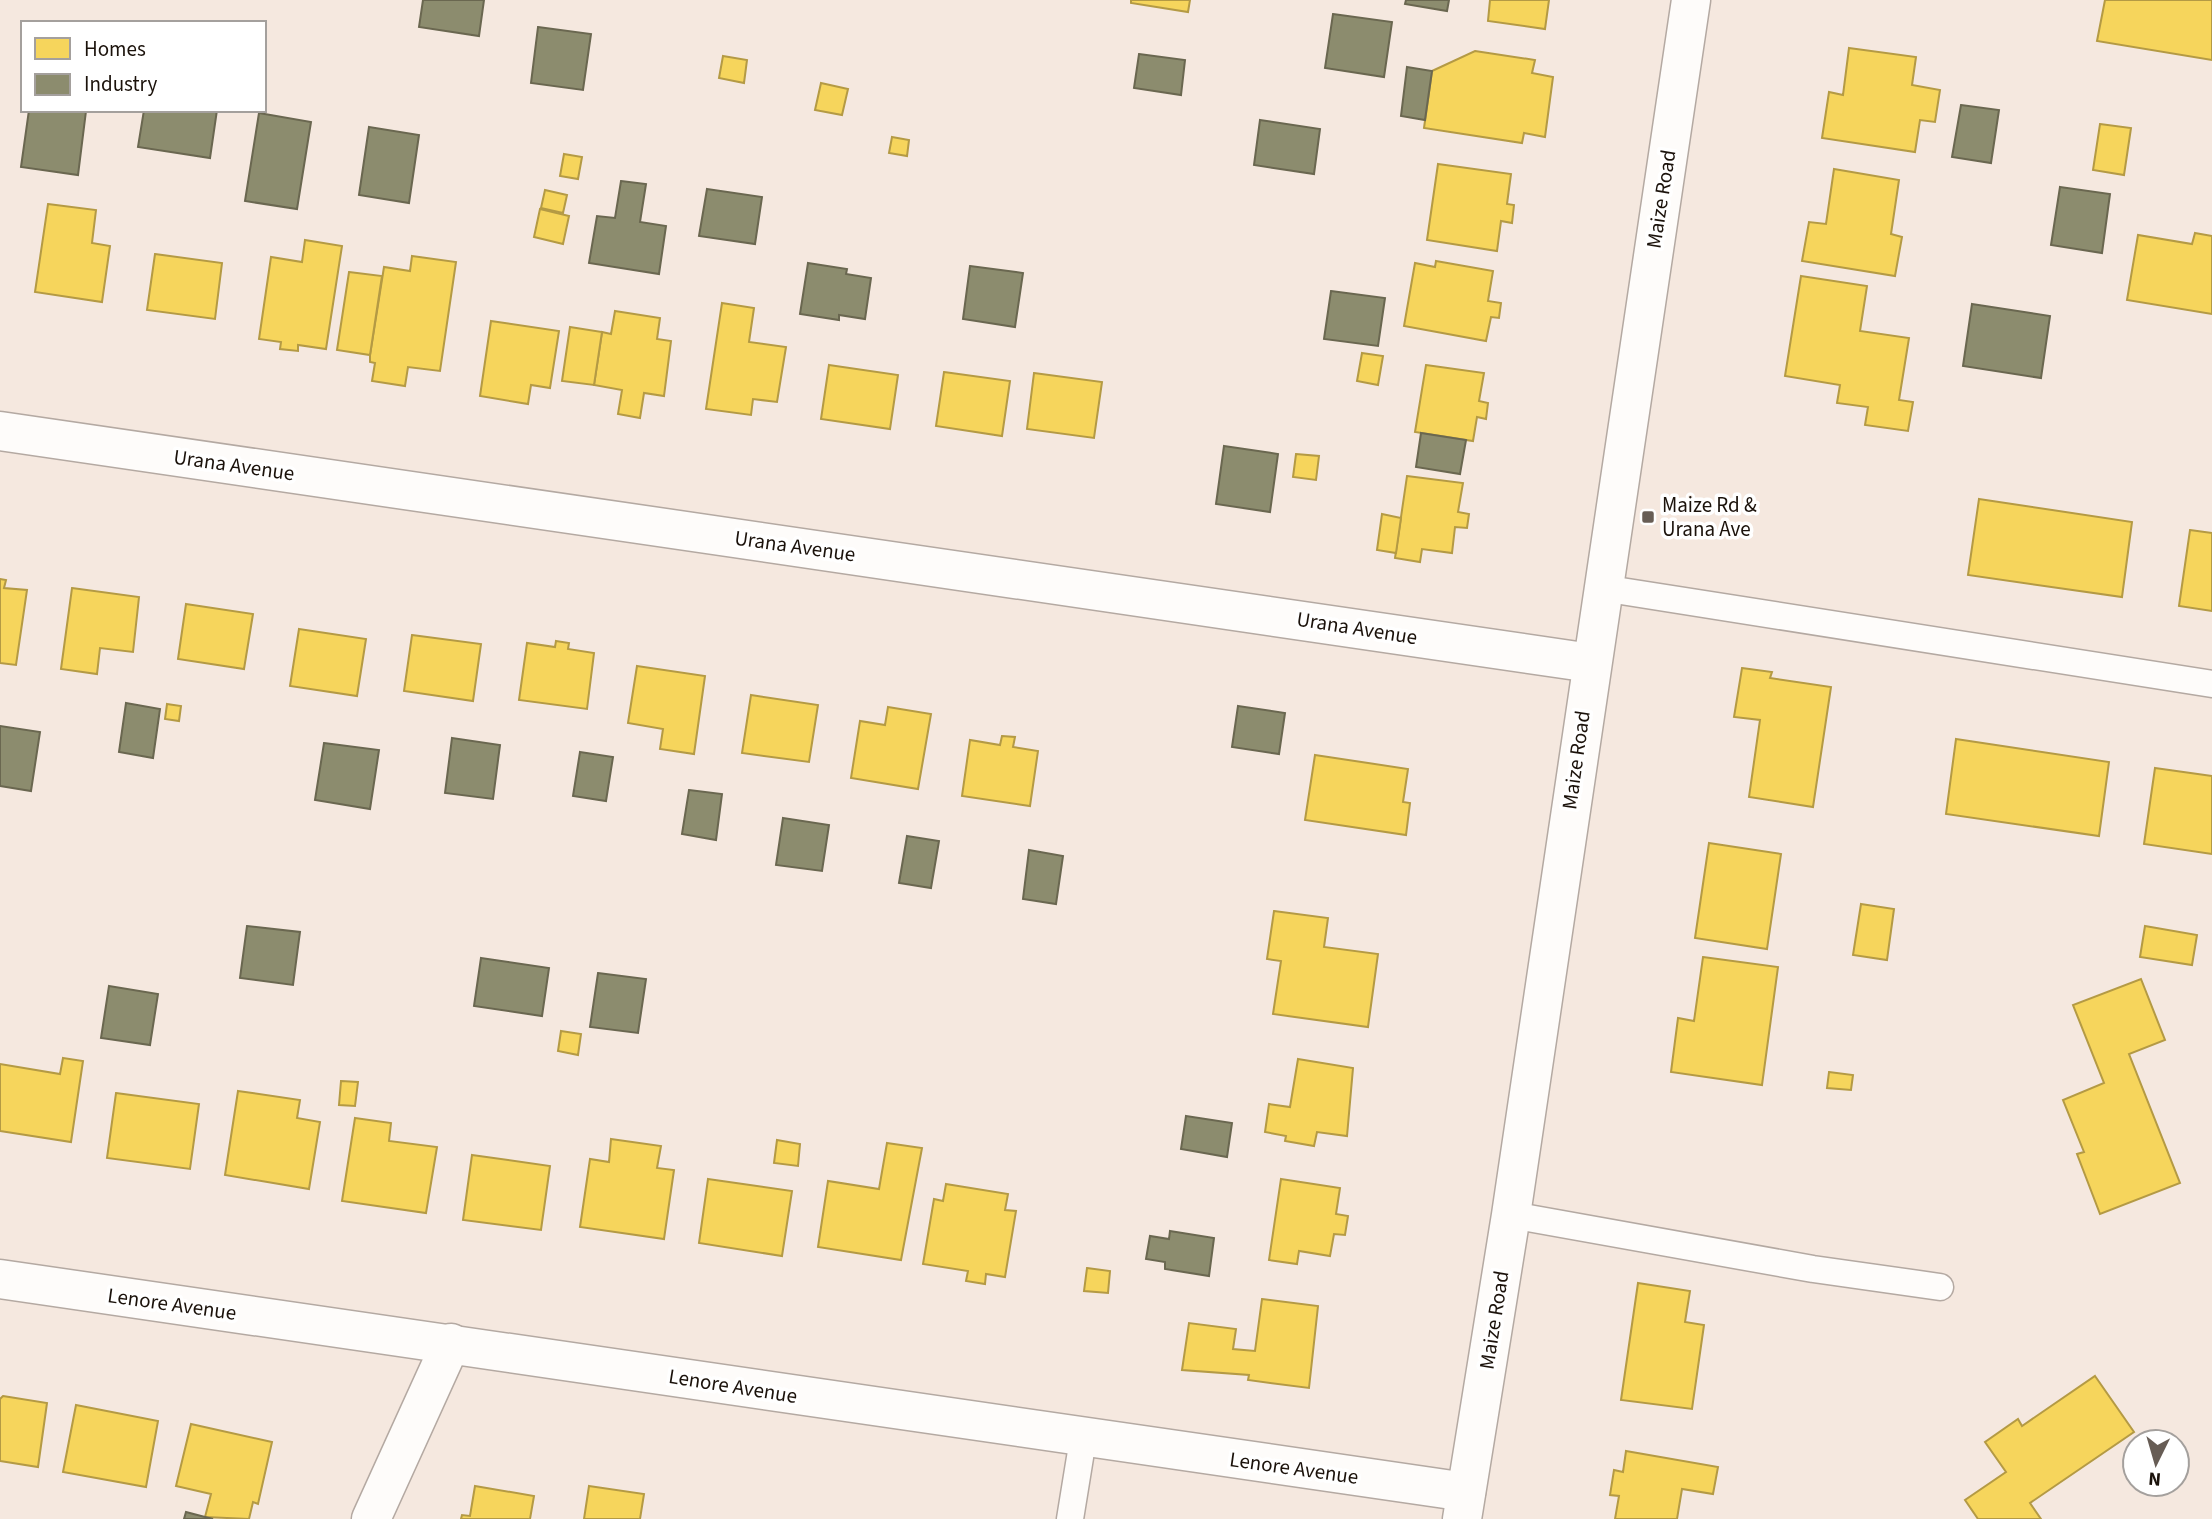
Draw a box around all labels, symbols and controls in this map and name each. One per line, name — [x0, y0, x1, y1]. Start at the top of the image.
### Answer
legend — [21, 21, 266, 112]
text: Homes — [84, 34, 146, 64]
text: Industry — [84, 69, 157, 99]
street label: Maize Road — [1638, 148, 1684, 250]
street label: Urana Avenue — [172, 442, 296, 488]
place label: Maize Rd & Urana Ave — [1662, 490, 1757, 544]
marker: Maize Rd & Urana Ave — [1640, 509, 1656, 525]
street label: Urana Avenue — [733, 523, 857, 569]
street label: Urana Avenue — [1294, 604, 1420, 652]
street label: Maize Road — [1554, 709, 1598, 811]
street label: Maize Road — [1471, 1269, 1517, 1371]
street label: Lenore Avenue — [106, 1280, 238, 1328]
street label: Lenore Avenue — [667, 1361, 799, 1411]
north arrow — [2121, 1428, 2191, 1498]
street label: Lenore Avenue — [1228, 1444, 1360, 1492]
text: N — [2147, 1464, 2162, 1492]

